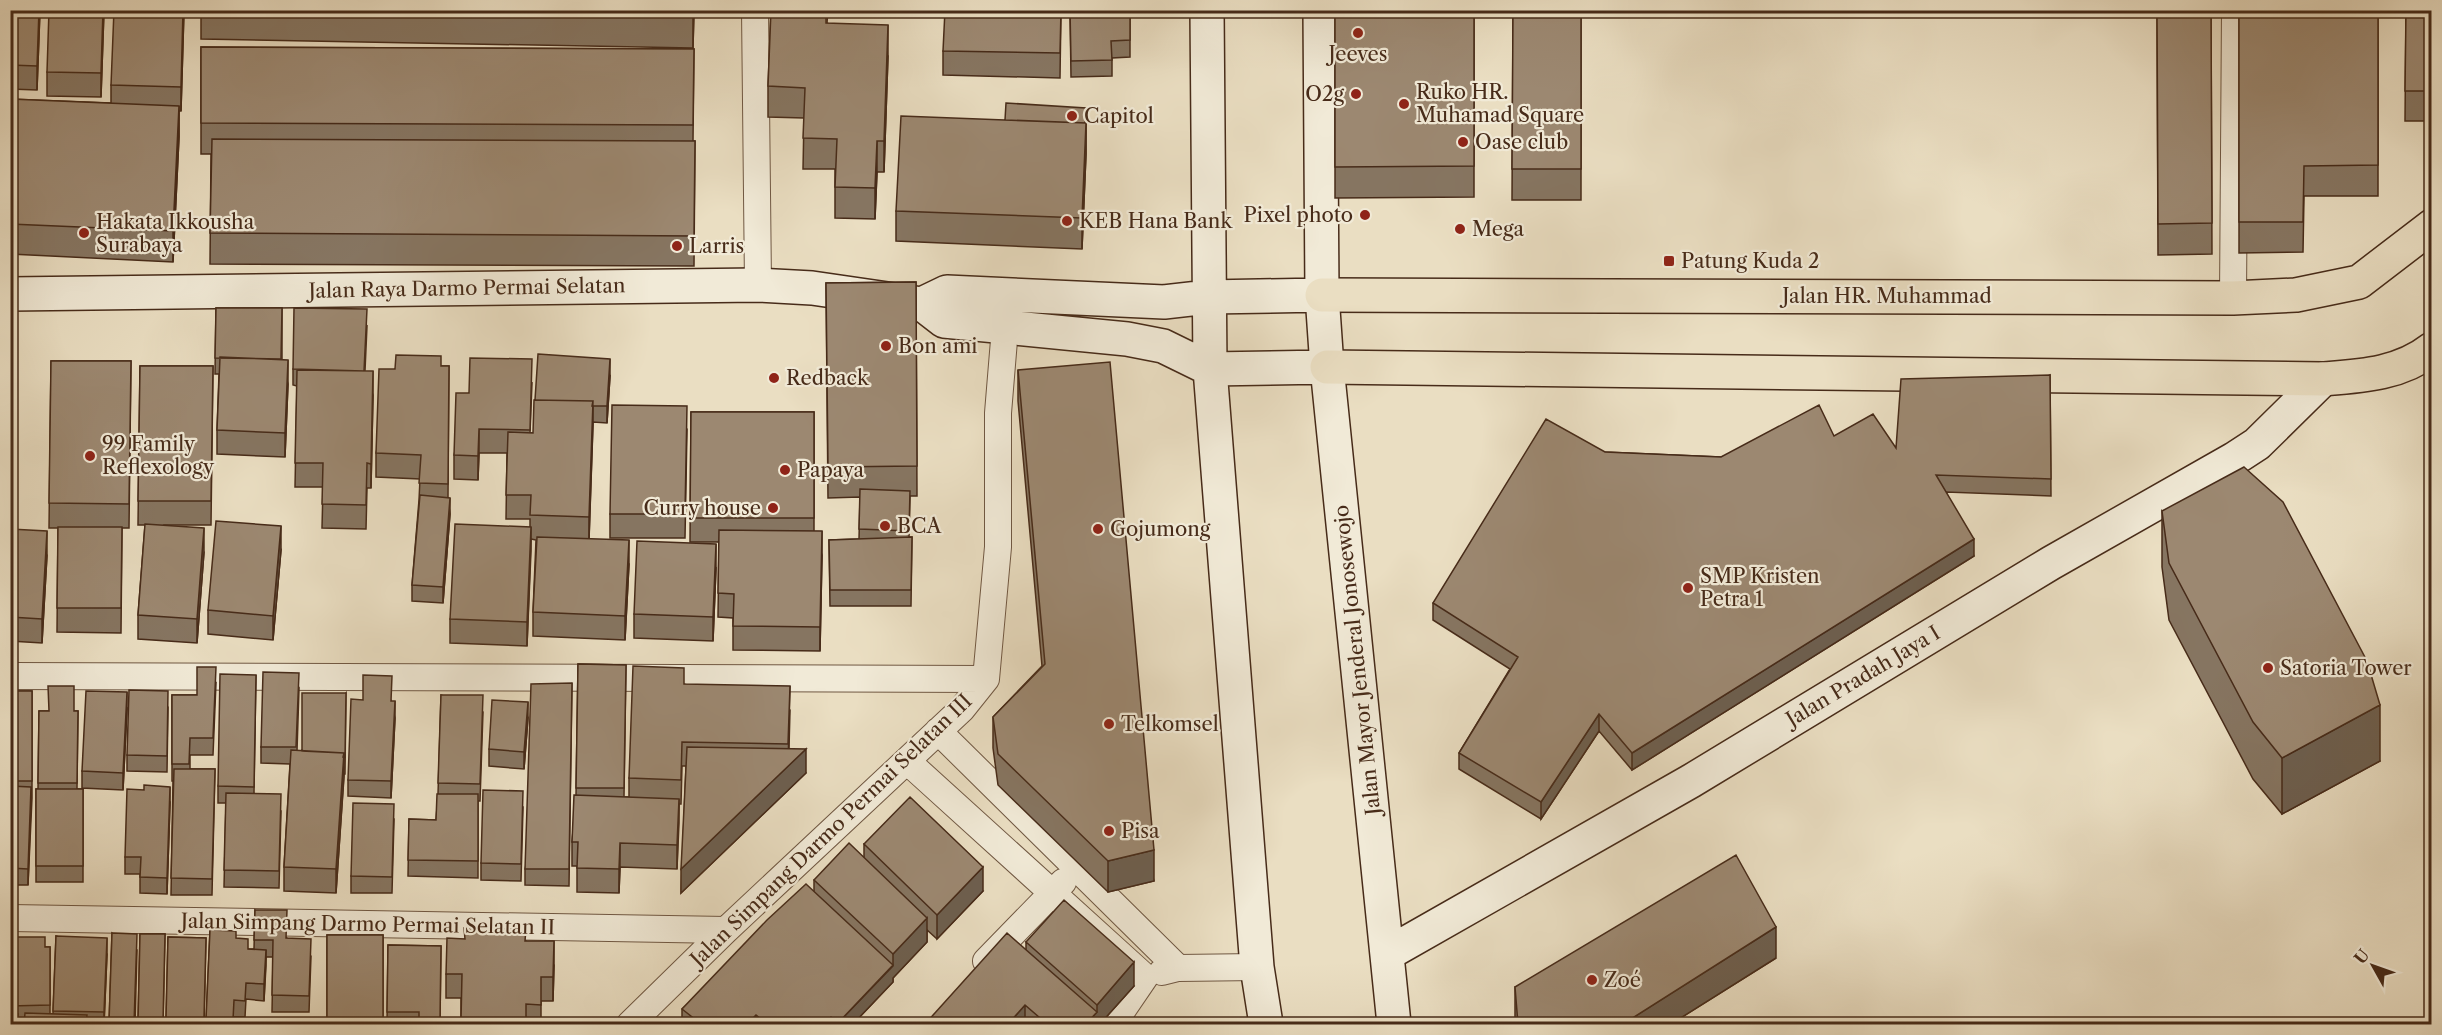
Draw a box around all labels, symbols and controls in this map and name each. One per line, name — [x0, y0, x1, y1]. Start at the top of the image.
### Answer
marker: Jeeves — [1351, 26, 1365, 40]
place label: Jeeves — [1325, 42, 1388, 66]
place label: Ruko HR. Muhamad Square — [1416, 80, 1584, 127]
place label: O2g — [1305, 82, 1344, 106]
marker: O2g — [1349, 87, 1363, 101]
marker: Ruko HR. Muhamad Square — [1397, 97, 1411, 111]
place label: Capitol — [1084, 104, 1154, 128]
marker: Capitol — [1065, 109, 1079, 123]
place label: Oase club — [1475, 130, 1568, 154]
marker: Oase club — [1456, 135, 1470, 149]
place label: Pixel photo — [1244, 203, 1353, 227]
marker: Pixel photo — [1358, 208, 1372, 222]
place label: KEB Hana Bank — [1079, 209, 1233, 233]
place label: Hakata Ikkousha Surabaya — [96, 210, 255, 257]
marker: KEB Hana Bank — [1060, 214, 1074, 228]
place label: Mega — [1472, 217, 1524, 241]
marker: Mega — [1453, 222, 1467, 236]
marker: Hakata Ikkousha Surabaya — [77, 226, 91, 240]
place label: Larris — [689, 234, 744, 258]
marker: Larris — [670, 239, 684, 253]
place label: Patung Kuda 2 — [1681, 249, 1819, 273]
marker: Patung Kuda 2 — [1662, 254, 1676, 268]
street label: Jalan Raya Darmo Permai Selatan — [305, 273, 626, 303]
street label: Jalan HR. Muhammad — [1779, 284, 1992, 308]
place label: Bon ami — [898, 334, 977, 358]
marker: Bon ami — [879, 339, 893, 353]
place label: Redback — [786, 366, 870, 390]
marker: Redback — [767, 371, 781, 385]
place label: 99 Family Reflexology — [102, 432, 215, 479]
marker: 99 Family Reflexology — [83, 449, 97, 463]
place label: Papaya — [797, 458, 864, 482]
marker: Papaya — [778, 463, 792, 477]
place label: Curry house — [644, 496, 761, 520]
marker: Curry house — [766, 501, 780, 515]
street label: Jalan Mayor Jenderal Jonosewojo — [1329, 504, 1386, 819]
place label: BCA — [897, 514, 942, 538]
place label: Gojumong — [1110, 517, 1211, 541]
marker: BCA — [878, 519, 892, 533]
marker: Gojumong — [1091, 522, 1105, 536]
place label: SMP Kristen Petra 1 — [1700, 564, 1820, 611]
marker: SMP Kristen Petra 1 — [1681, 581, 1695, 595]
street label: Jalan Pradah Jaya I — [1779, 621, 1944, 733]
place label: Satoria Tower — [2280, 656, 2412, 680]
marker: Satoria Tower — [2261, 661, 2275, 675]
street label: Jalan Simpang Darmo Permai Selatan III — [683, 689, 977, 973]
place label: Telkomsel — [1121, 712, 1219, 736]
marker: Telkomsel — [1102, 717, 1116, 731]
place label: Pisa — [1121, 819, 1160, 843]
marker: Pisa — [1102, 824, 1116, 838]
street label: Jalan Simpang Darmo Permai Selatan II — [178, 909, 555, 939]
north arrow — [2343, 936, 2403, 996]
text: U — [2350, 945, 2373, 968]
place label: Zoé — [1604, 968, 1641, 992]
marker: Zoé — [1585, 973, 1599, 987]

